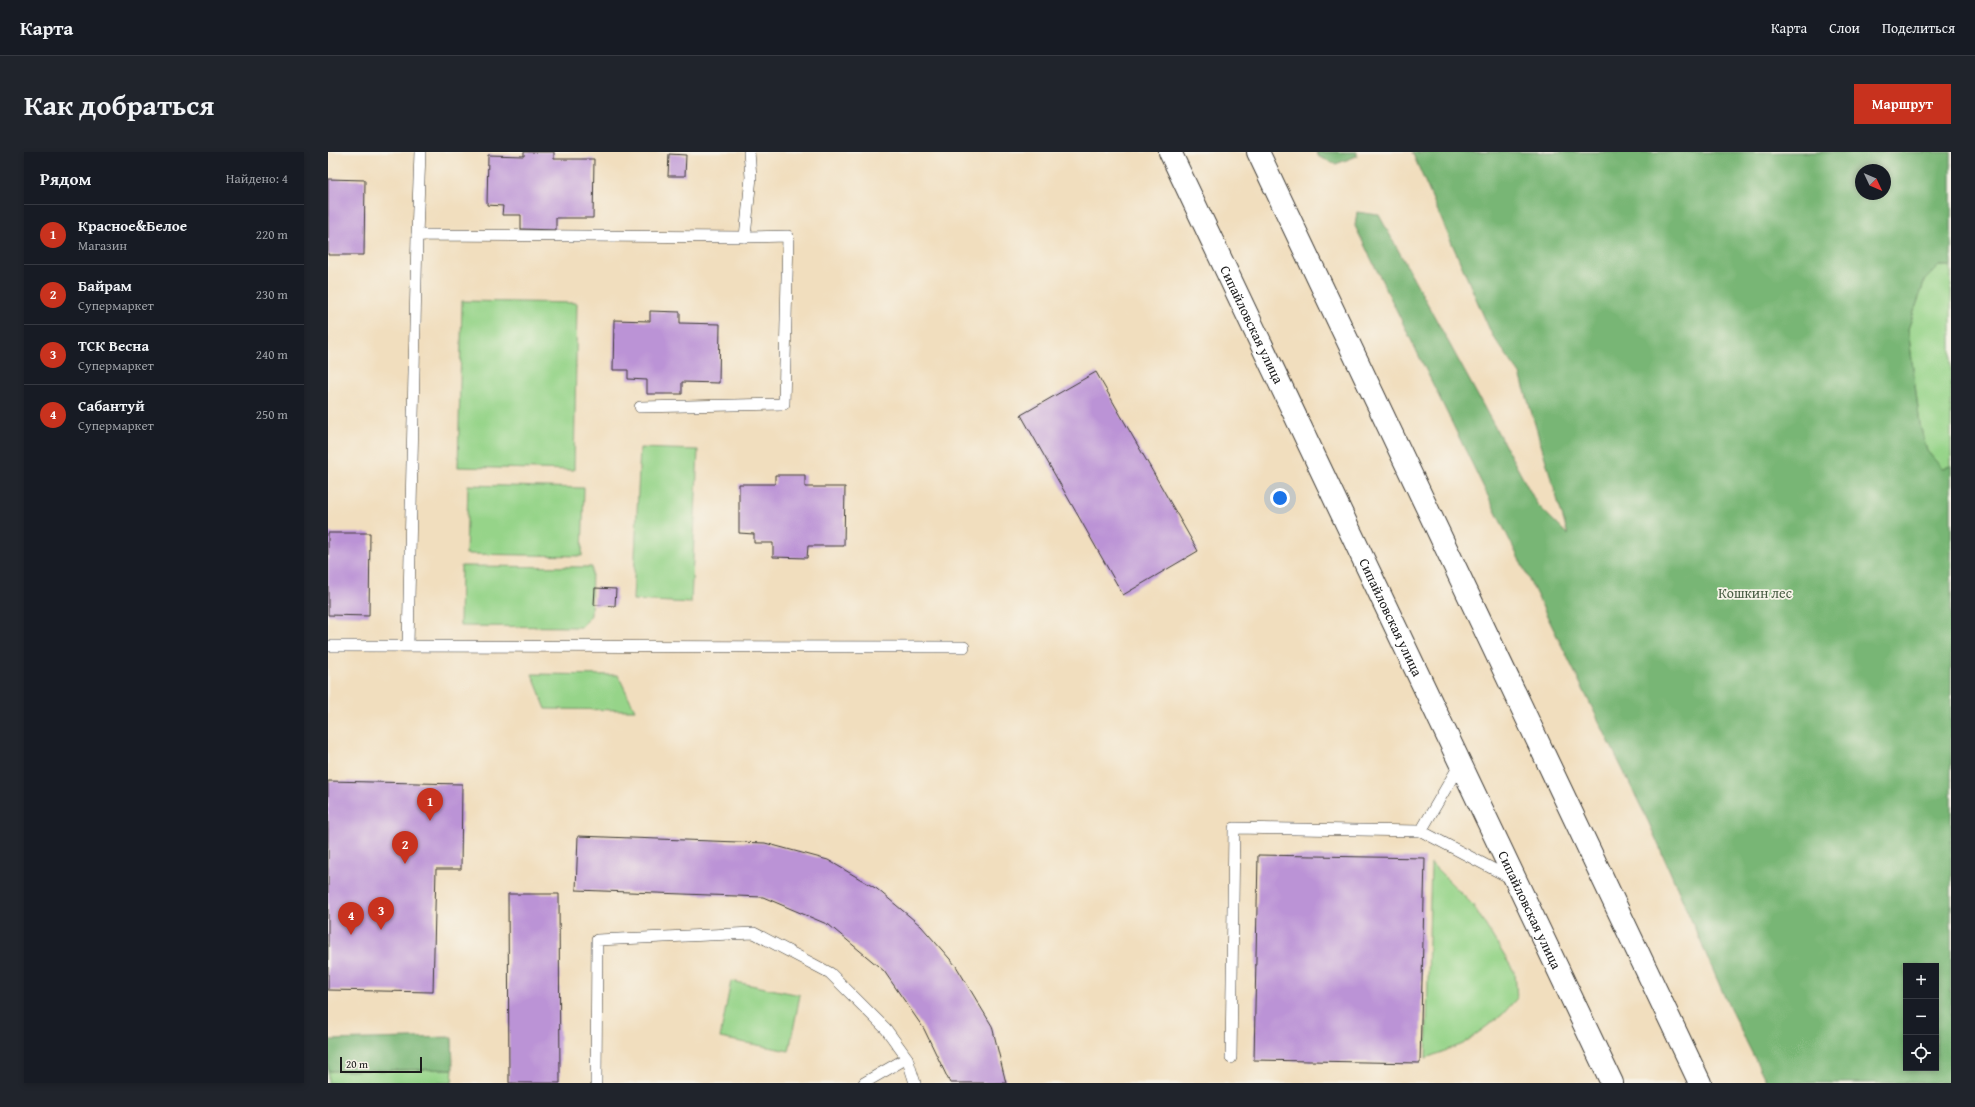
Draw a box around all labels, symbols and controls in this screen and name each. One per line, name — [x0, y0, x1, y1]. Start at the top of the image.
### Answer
text: Карта — [20, 14, 73, 42]
text: Карта — [1771, 18, 1807, 38]
text: Слои — [1829, 18, 1860, 38]
text: Поделиться — [1882, 18, 1955, 38]
text: Как добраться — [24, 84, 214, 125]
button: Маршрут — [1854, 84, 1951, 124]
north arrow — [1855, 164, 1891, 200]
text: Рядом — [40, 166, 91, 191]
text: Найдено: 4 — [226, 169, 288, 188]
text: Красное&Белое — [78, 215, 187, 236]
text: 1 — [50, 225, 56, 244]
text: 220 m — [256, 225, 288, 244]
text: Магазин — [78, 236, 127, 255]
street label: Сипайловская улица — [1215, 262, 1289, 387]
text: Байрам — [78, 275, 132, 296]
text: 2 — [50, 285, 56, 304]
text: 230 m — [256, 285, 288, 304]
text: Супермаркет — [78, 296, 154, 315]
text: ТСК Весна — [78, 335, 149, 356]
text: 3 — [50, 345, 56, 364]
text: 240 m — [256, 345, 288, 364]
text: Супермаркет — [78, 356, 154, 375]
text: Сабантуй — [78, 395, 145, 416]
text: 4 — [50, 405, 56, 424]
text: 250 m — [256, 405, 288, 424]
text: Супермаркет — [78, 416, 154, 435]
your location — [1270, 488, 1290, 508]
street label: Сипайловская улица — [1354, 555, 1428, 680]
park label: Кошкин лес — [1718, 583, 1792, 603]
pin: 1 — [417, 788, 443, 821]
pin: 2 — [392, 831, 418, 864]
street label: Сипайловская улица — [1493, 847, 1567, 973]
pin: 3 — [368, 897, 394, 930]
pin: 4 — [338, 902, 364, 935]
map controls — [1903, 963, 1939, 1071]
button: + — [1903, 963, 1939, 999]
button: − — [1903, 999, 1939, 1035]
button: locate — [1903, 1035, 1939, 1071]
scale bar — [340, 1055, 422, 1074]
text: 20 m — [346, 1056, 368, 1072]

